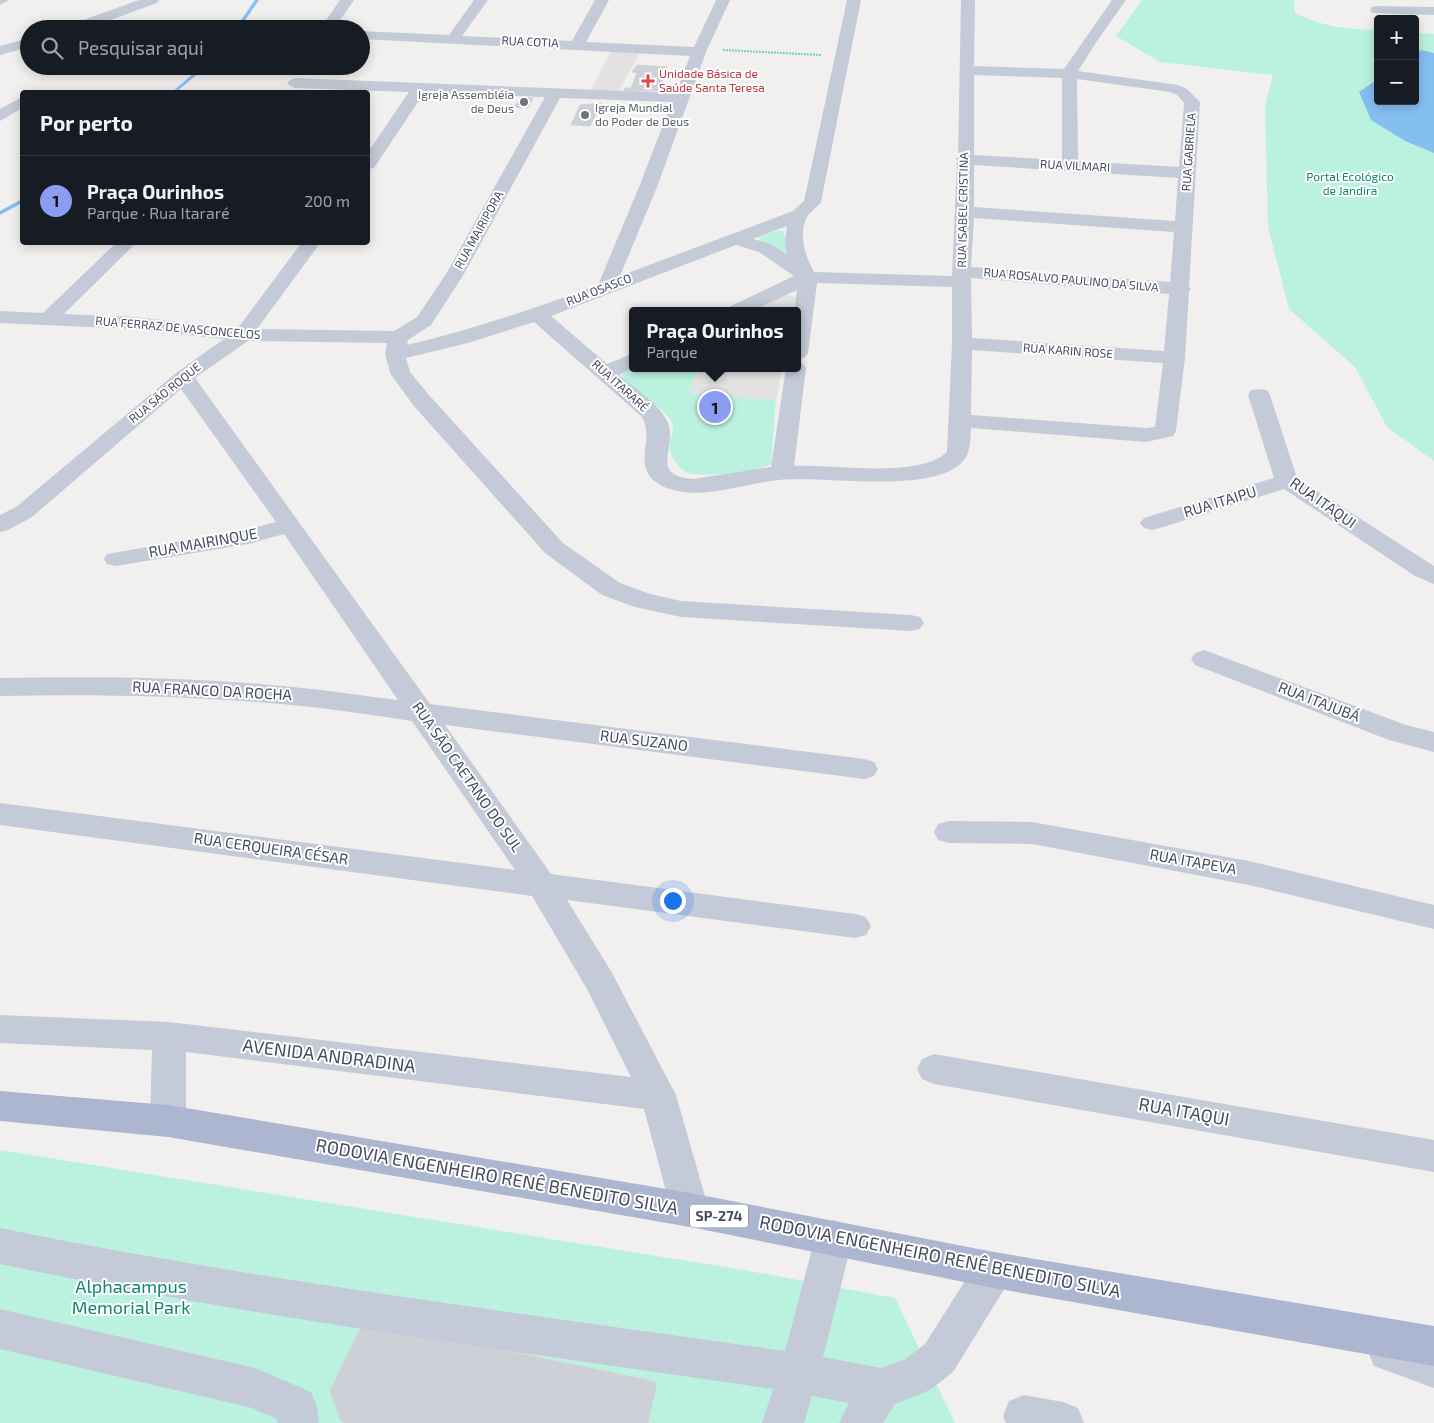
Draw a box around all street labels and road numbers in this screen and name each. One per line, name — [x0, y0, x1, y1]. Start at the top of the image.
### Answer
street label: RUA COTIA — [501, 33, 560, 50]
street label: RUA GABRIELA — [1178, 112, 1198, 192]
street label: RUA ISABEL CRISTINA — [954, 152, 970, 268]
street label: RUA VILMARI — [1040, 156, 1110, 174]
street label: RUA MAIRIPORA — [451, 188, 506, 271]
street label: RUA ROSALVO PAULINO DA SILVA — [983, 264, 1160, 294]
street label: RUA OSASCO — [564, 270, 633, 308]
street label: RUA FERRAZ DE VASCONCELOS — [95, 313, 262, 341]
street label: RUA KARIN ROSE — [1023, 340, 1114, 360]
street label: RUA ITARARÉ — [590, 356, 652, 414]
street label: RUA SÃO ROQUE — [126, 359, 204, 426]
street label: RUA ITAQUI — [1286, 473, 1360, 532]
street label: RUA ITAIPU — [1181, 481, 1258, 521]
street label: RUA MAIRINQUE — [147, 524, 259, 561]
street label: RUA FRANCO DA ROCHA — [132, 677, 293, 703]
street label: RUA ITAJUBÁ — [1276, 677, 1364, 725]
street label: RUA SÃO CAETANO DO SUL — [409, 698, 527, 855]
street label: RUA SUZANO — [599, 726, 689, 754]
street label: RUA CERQUEIRA CÉSAR — [193, 828, 349, 869]
street label: RUA ITAPEVA — [1148, 845, 1239, 878]
street label: AVENIDA ANDRADINA — [241, 1033, 418, 1077]
street label: RUA ITAQUI — [1137, 1092, 1231, 1130]
street label: RODOVIA ENGENHEIRO RENÊ BENEDITO SILVA — [314, 1133, 681, 1219]
road number: SP-274 — [690, 1204, 748, 1228]
street label: RODOVIA ENGENHEIRO RENÊ BENEDITO SILVA — [758, 1210, 1123, 1302]

